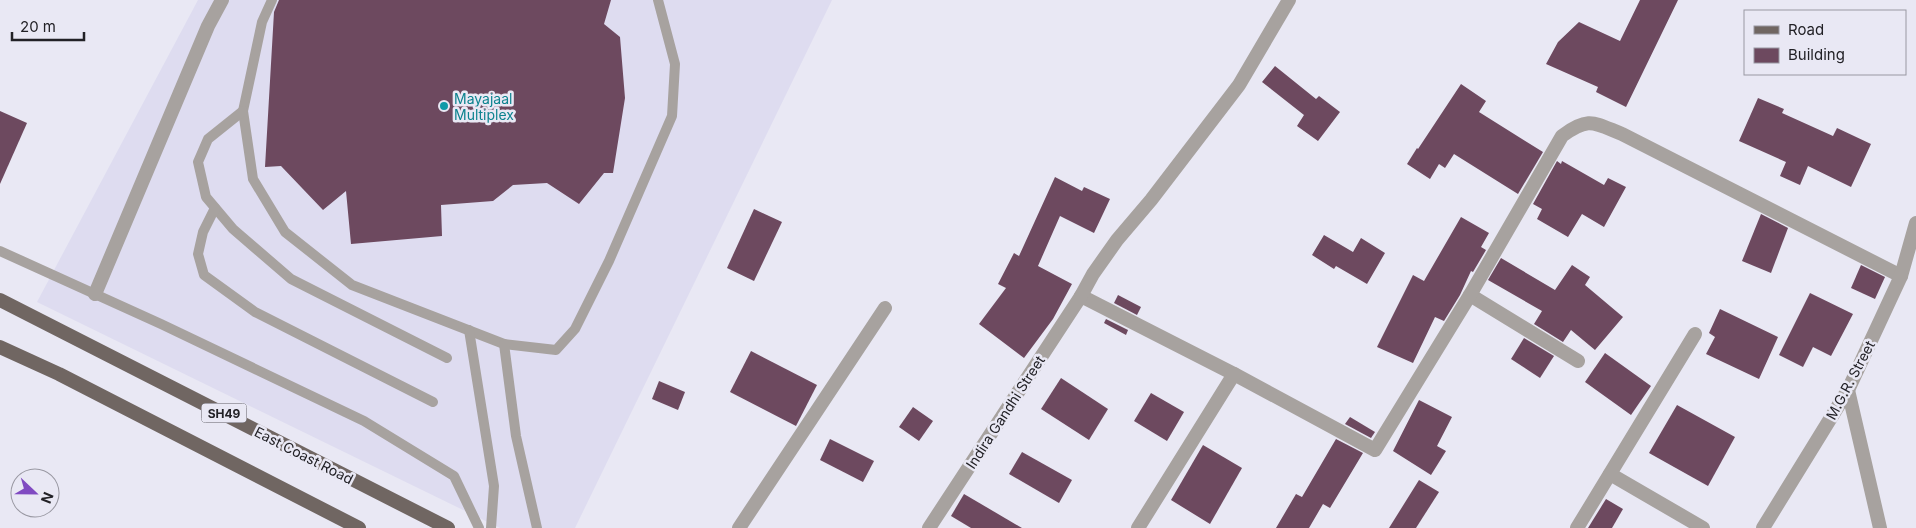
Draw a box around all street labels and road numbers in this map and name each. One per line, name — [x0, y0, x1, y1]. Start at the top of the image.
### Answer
street label: M.G.R. Street — [1822, 337, 1878, 422]
street label: Indira Gandhi Street — [962, 352, 1048, 472]
road number: SH49 — [202, 403, 246, 422]
street label: East Coast Road — [252, 423, 356, 487]

